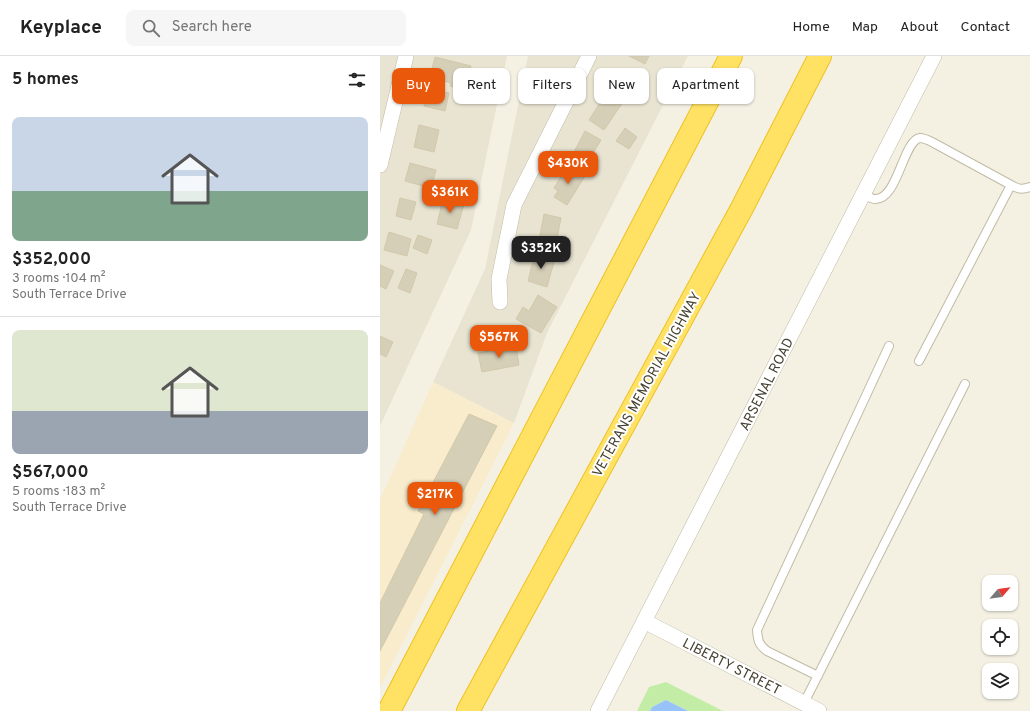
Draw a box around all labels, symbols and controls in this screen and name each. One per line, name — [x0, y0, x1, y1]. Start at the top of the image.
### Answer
search box — [126, 10, 406, 46]
text: Keyplace — [20, 16, 102, 40]
icon: search — [140, 17, 162, 39]
text: Search here — [172, 18, 252, 37]
text: Home — [793, 19, 830, 36]
text: Map — [852, 19, 878, 36]
text: About — [900, 19, 939, 36]
text: Contact — [961, 19, 1010, 36]
chip: Buy — [392, 68, 445, 104]
chip: Rent — [453, 68, 510, 104]
chip: Filters — [518, 68, 586, 104]
chip: New — [594, 68, 649, 104]
chip: Apartment — [657, 68, 754, 104]
text: 5 homes — [12, 69, 79, 91]
icon: filters — [346, 69, 368, 91]
icon: home — [154, 143, 226, 215]
pin: $430K — [540, 151, 596, 185]
text: $430K — [547, 156, 589, 172]
pin: $361K — [422, 180, 478, 214]
text: $361K — [431, 185, 469, 201]
pin: $352K — [513, 236, 569, 270]
text: $352K — [521, 241, 561, 257]
text: $352,000 — [12, 249, 91, 271]
text: 3 rooms · 104 m² — [12, 271, 106, 287]
text: South Terrace Drive — [12, 287, 126, 303]
street label: VETERANS MEMORIAL HIGHWAY — [589, 289, 705, 480]
pin: $567K — [471, 325, 527, 359]
text: $567K — [479, 330, 519, 346]
street label: ARSENAL ROAD — [737, 335, 798, 434]
icon: home — [154, 356, 226, 428]
text: $567,000 — [12, 462, 89, 484]
pin: $217K — [407, 482, 463, 516]
text: 5 rooms · 183 m² — [12, 484, 105, 500]
text: $217K — [416, 487, 454, 503]
text: South Terrace Drive — [12, 500, 126, 516]
north arrow — [982, 575, 1018, 611]
map controls — [982, 575, 1018, 699]
button: locate — [982, 619, 1018, 655]
street label: LIBERTY STREET — [679, 635, 783, 699]
button: layers — [982, 663, 1018, 699]

